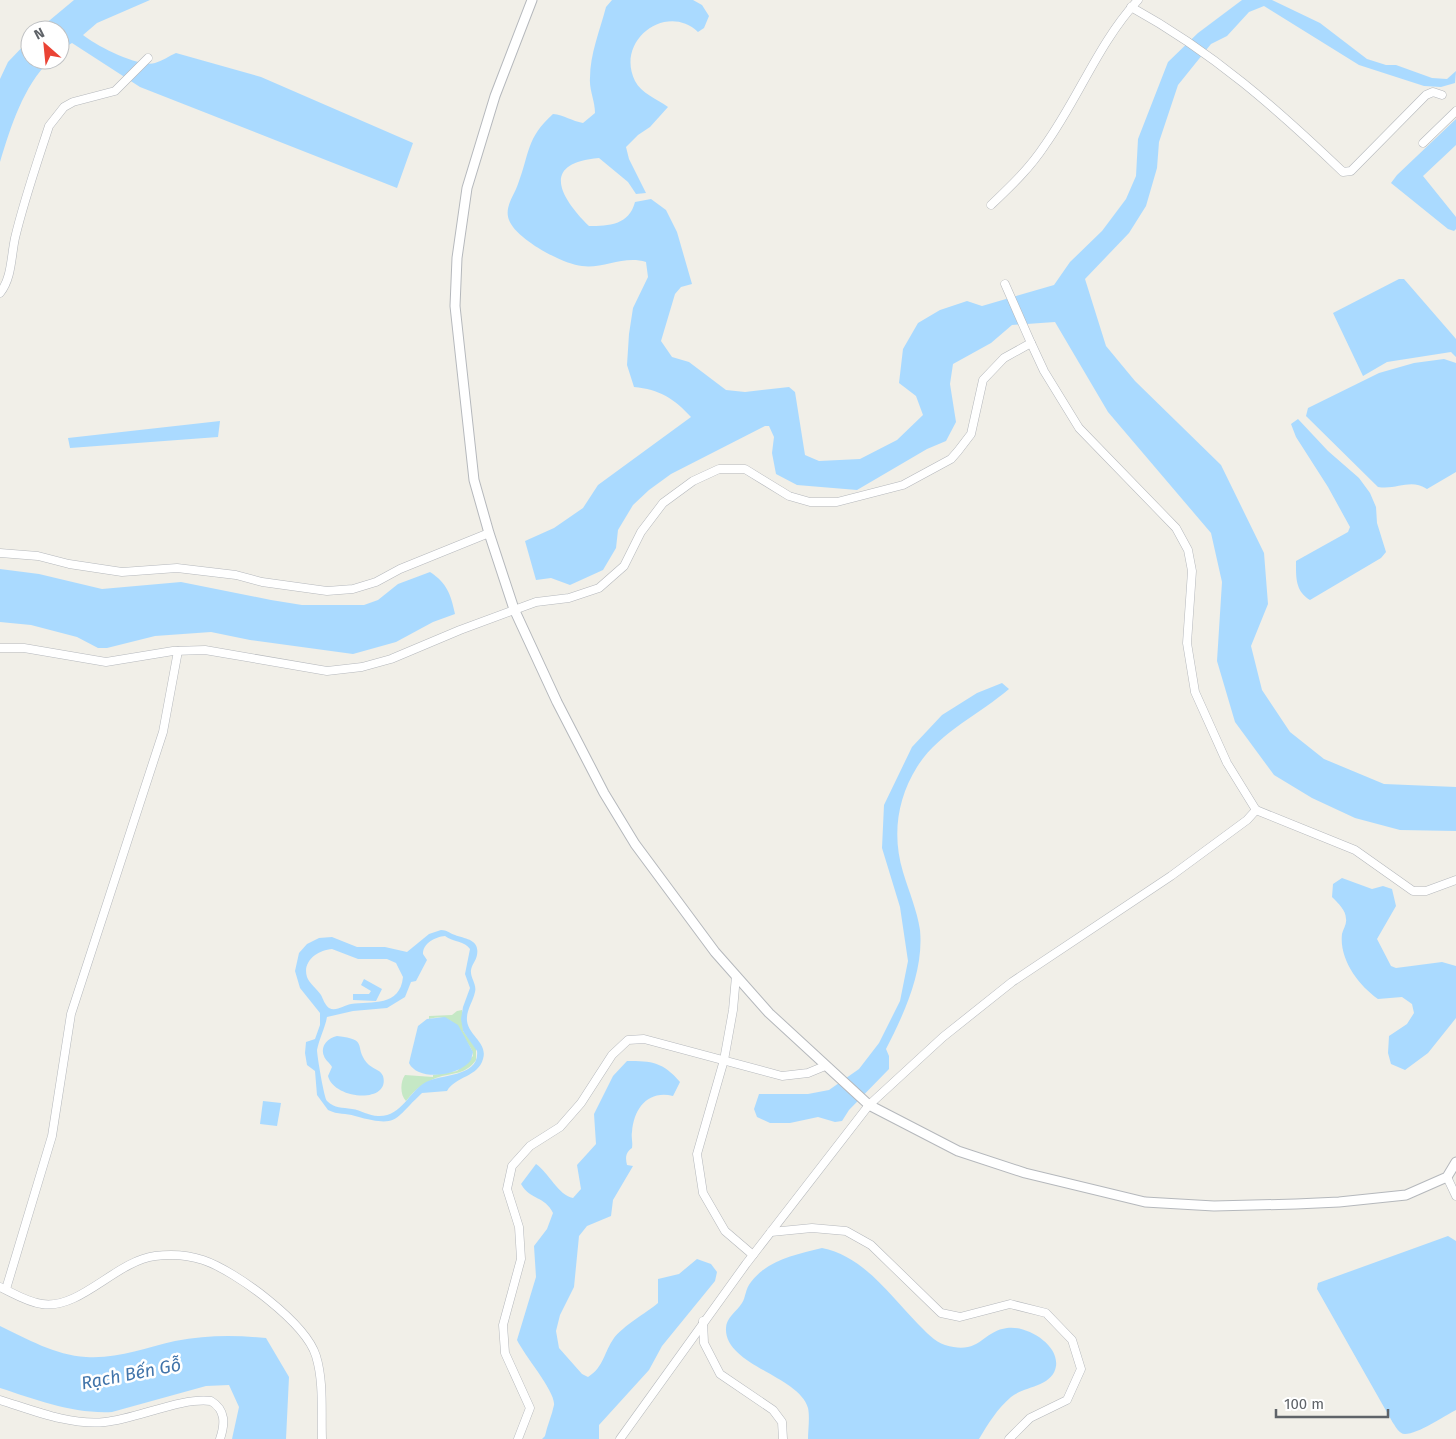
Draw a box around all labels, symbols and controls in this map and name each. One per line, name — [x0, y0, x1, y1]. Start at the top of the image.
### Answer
north arrow — [20, 20, 70, 70]
text: N — [31, 24, 47, 44]
water label: Rạch Bến Gỗ — [79, 1353, 183, 1394]
scale bar — [1276, 1386, 1388, 1418]
text: 100 m — [1284, 1395, 1324, 1413]

